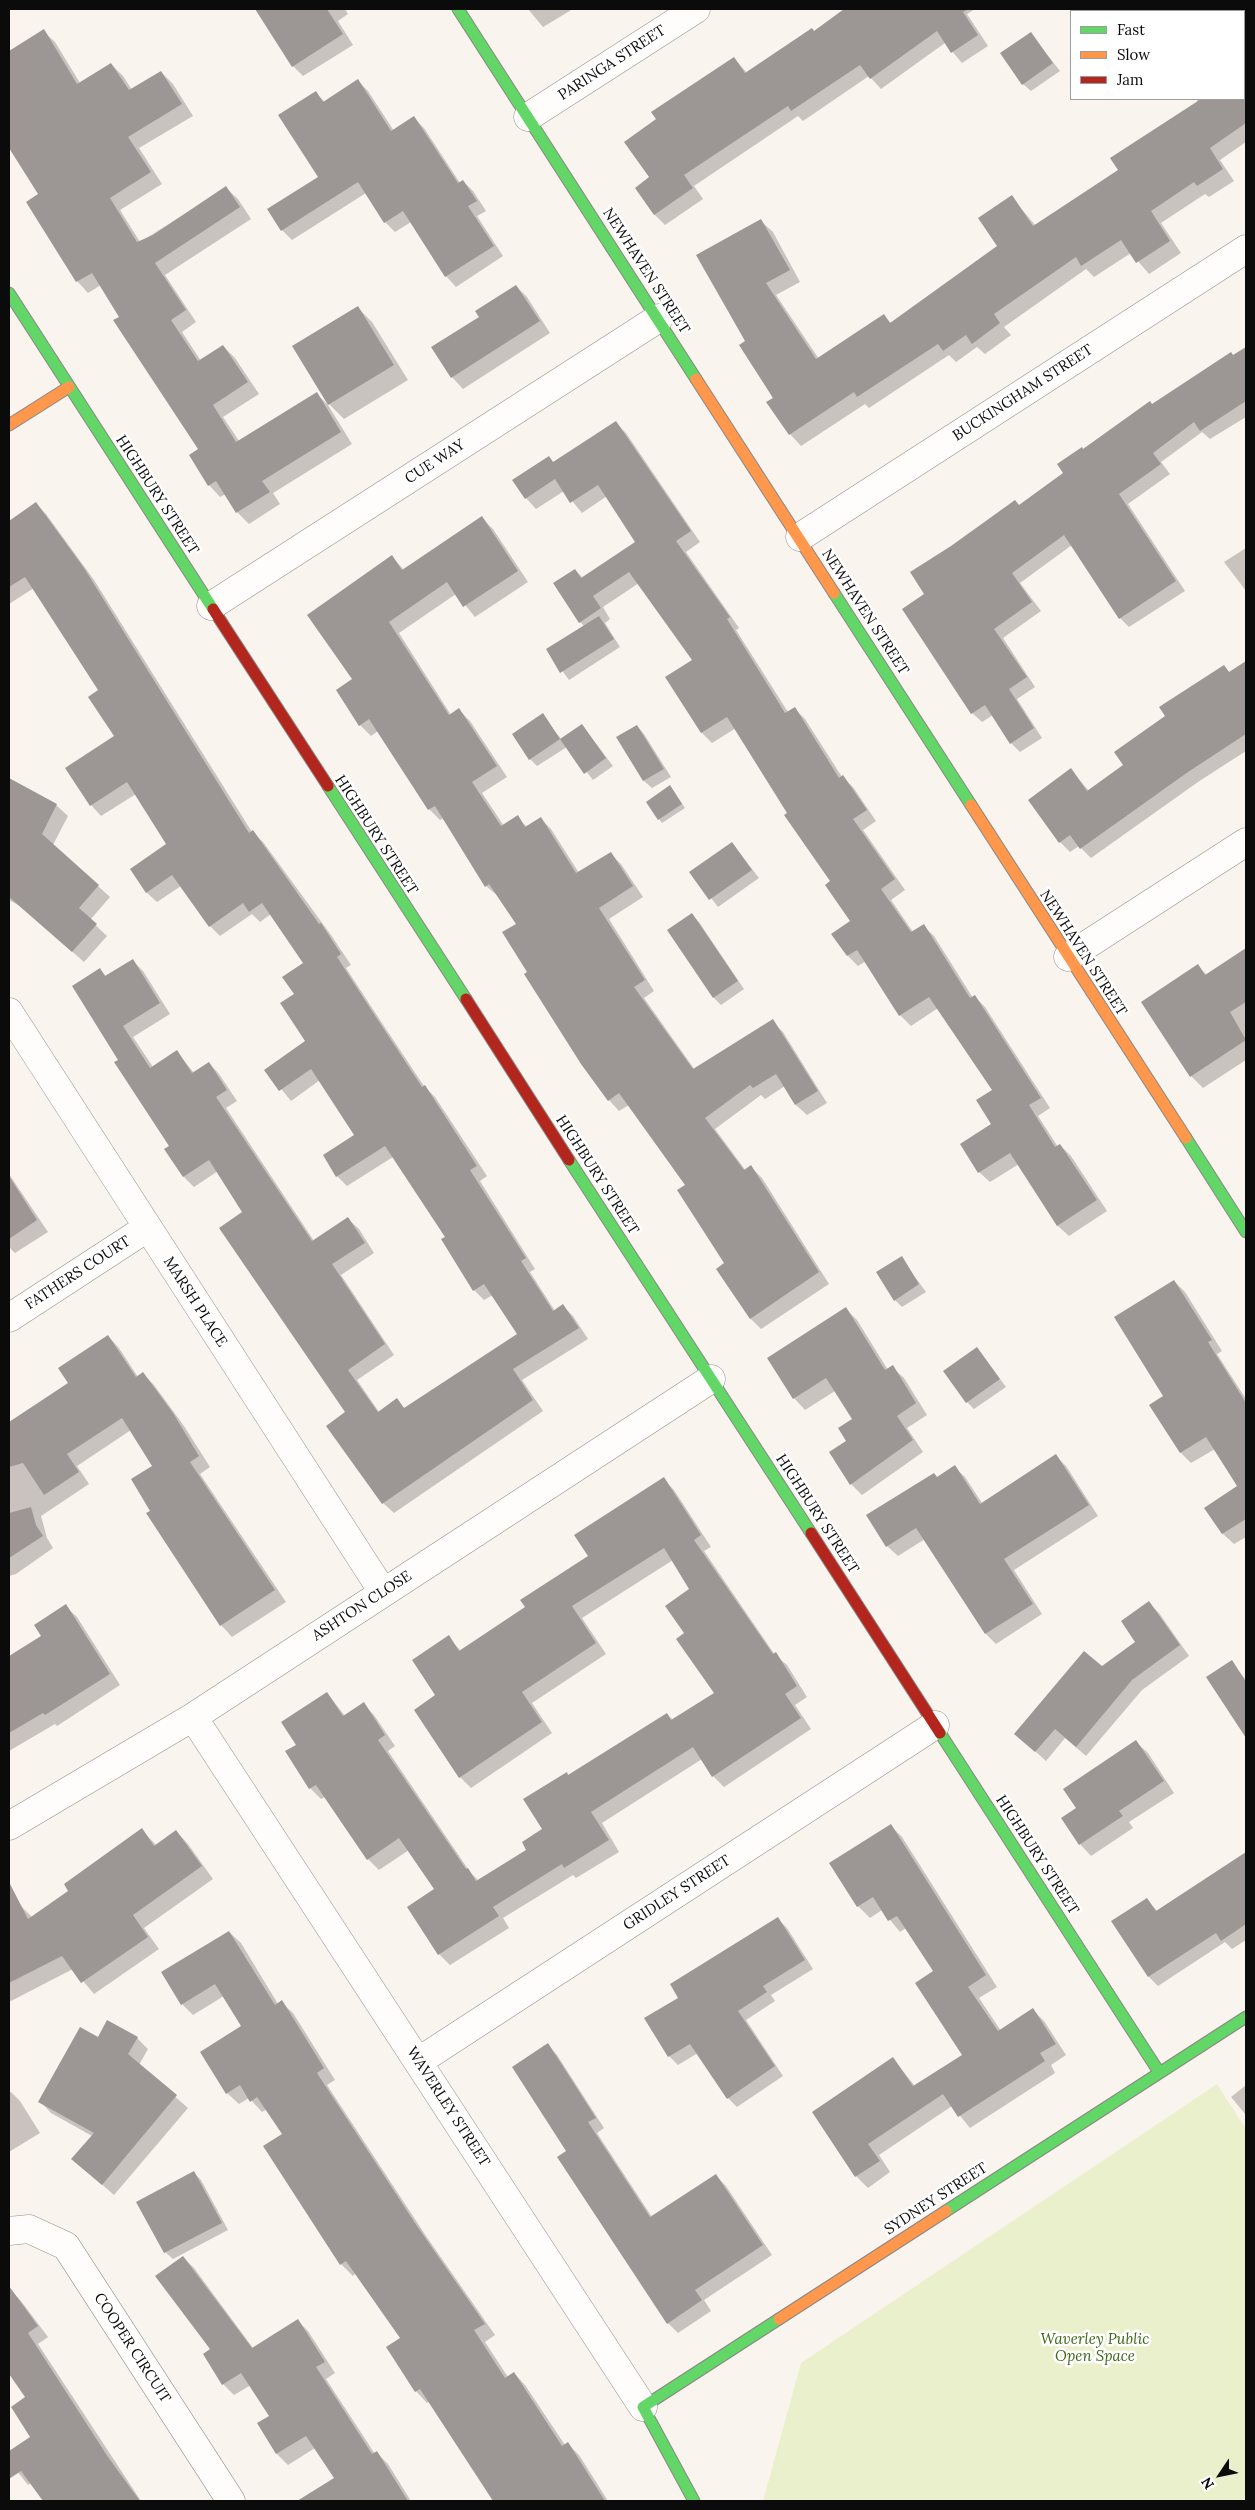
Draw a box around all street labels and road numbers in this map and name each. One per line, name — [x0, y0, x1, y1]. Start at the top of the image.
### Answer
street label: PARINGA STREET — [555, 22, 669, 104]
street label: NEWHAVEN STREET — [599, 205, 693, 337]
street label: BUCKINGHAM STREET — [950, 341, 1096, 445]
street label: HIGHBURY STREET — [112, 432, 202, 558]
street label: CUE WAY — [402, 436, 468, 488]
street label: NEWHAVEN STREET — [818, 546, 912, 678]
street label: HIGHBURY STREET — [331, 772, 421, 898]
street label: NEWHAVEN STREET — [1036, 887, 1130, 1019]
street label: HIGHBURY STREET — [552, 1112, 642, 1238]
street label: FATHERS COURT — [22, 1232, 134, 1314]
street label: MARSH PLACE — [159, 1254, 231, 1350]
street label: HIGHBURY STREET — [772, 1451, 862, 1577]
street label: ASHTON CLOSE — [309, 1567, 415, 1645]
street label: HIGHBURY STREET — [992, 1792, 1082, 1918]
street label: GRIDLEY STREET — [620, 1852, 734, 1934]
street label: WAVERLEY STREET — [403, 2044, 493, 2170]
street label: SYDNEY STREET — [881, 2159, 991, 2239]
street label: COOPER CIRCUIT — [90, 2290, 174, 2406]

